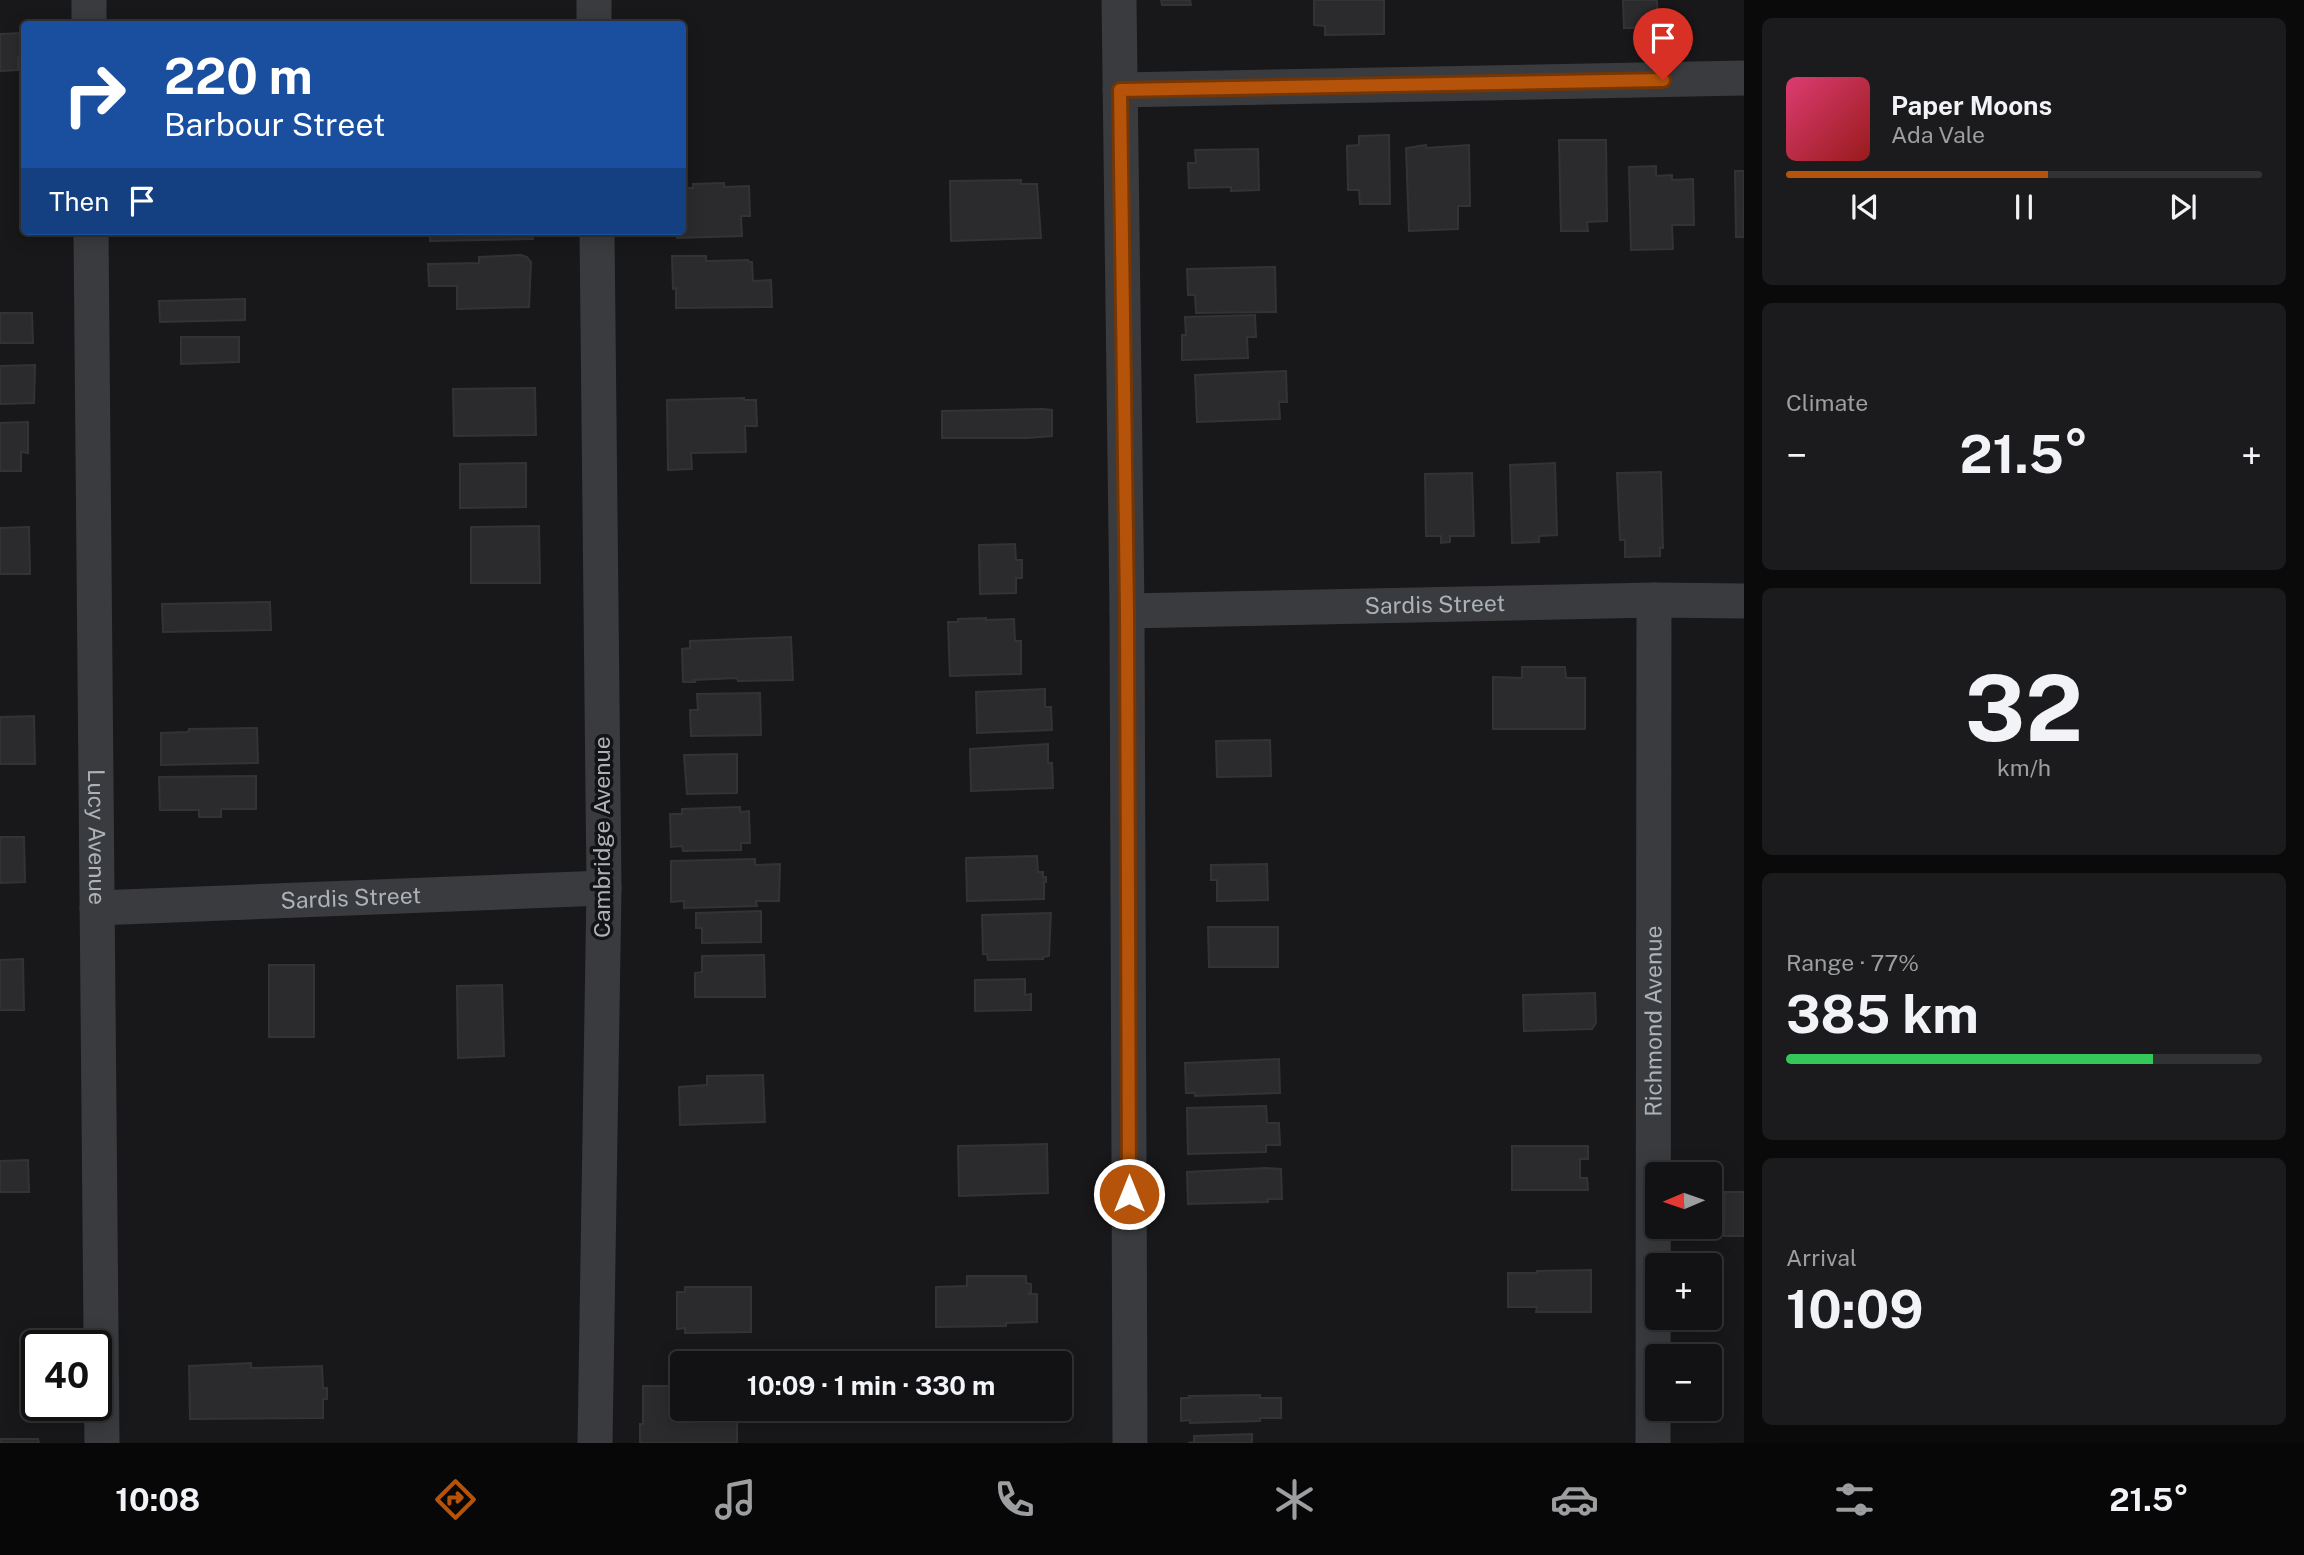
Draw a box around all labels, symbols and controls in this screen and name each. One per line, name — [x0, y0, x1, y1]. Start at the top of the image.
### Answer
pin — [1633, 8, 1693, 80]
icon: arrive — [1644, 19, 1682, 57]
text: 220 m — [164, 47, 313, 105]
icon: right — [49, 49, 140, 140]
text: Paper Moons — [1891, 90, 2052, 121]
text: Barbour Street — [164, 106, 385, 143]
text: Ada Vale — [1891, 121, 1985, 148]
icon: arrive — [123, 182, 161, 220]
text: Then — [49, 186, 109, 217]
icon: previous — [1846, 188, 1884, 226]
icon: pause — [2005, 188, 2043, 226]
icon: next — [2164, 188, 2202, 226]
text: Climate — [1786, 389, 1868, 416]
text: 21.5° — [1959, 424, 2089, 485]
text: − — [1786, 433, 1807, 478]
text: + — [2241, 433, 2262, 478]
street label: Sardis Street — [1364, 589, 1506, 619]
text: 32 — [1965, 655, 2083, 761]
street label: Cambridge Avenue — [588, 736, 615, 938]
text: km/h — [1997, 754, 2051, 781]
street label: Lucy Avenue — [83, 769, 111, 905]
street label: Sardis Street — [280, 881, 422, 914]
street label: Richmond Avenue — [1639, 925, 1667, 1117]
text: Range · 77% — [1786, 949, 1919, 976]
text: 385 km — [1786, 984, 1979, 1045]
position arrow — [1092, 1157, 1166, 1231]
north arrow — [1645, 1162, 1722, 1239]
map controls — [1645, 1162, 1722, 1421]
text: Arrival — [1786, 1244, 1857, 1271]
button: + — [1645, 1253, 1722, 1330]
text: 10:09 — [1786, 1279, 1923, 1340]
speed limit sign: 40 — [21, 1330, 112, 1421]
button: − — [1645, 1344, 1722, 1421]
text: 10:09 · 1 min · 330 m — [747, 1370, 995, 1401]
icon: directions — [431, 1475, 480, 1524]
icon: music — [711, 1475, 760, 1524]
icon: phone — [990, 1475, 1039, 1524]
icon: climate — [1270, 1475, 1319, 1524]
icon: car — [1550, 1475, 1599, 1524]
icon: filters — [1830, 1475, 1879, 1524]
text: 10:08 — [115, 1481, 200, 1518]
text: 21.5° — [2109, 1481, 2189, 1518]

